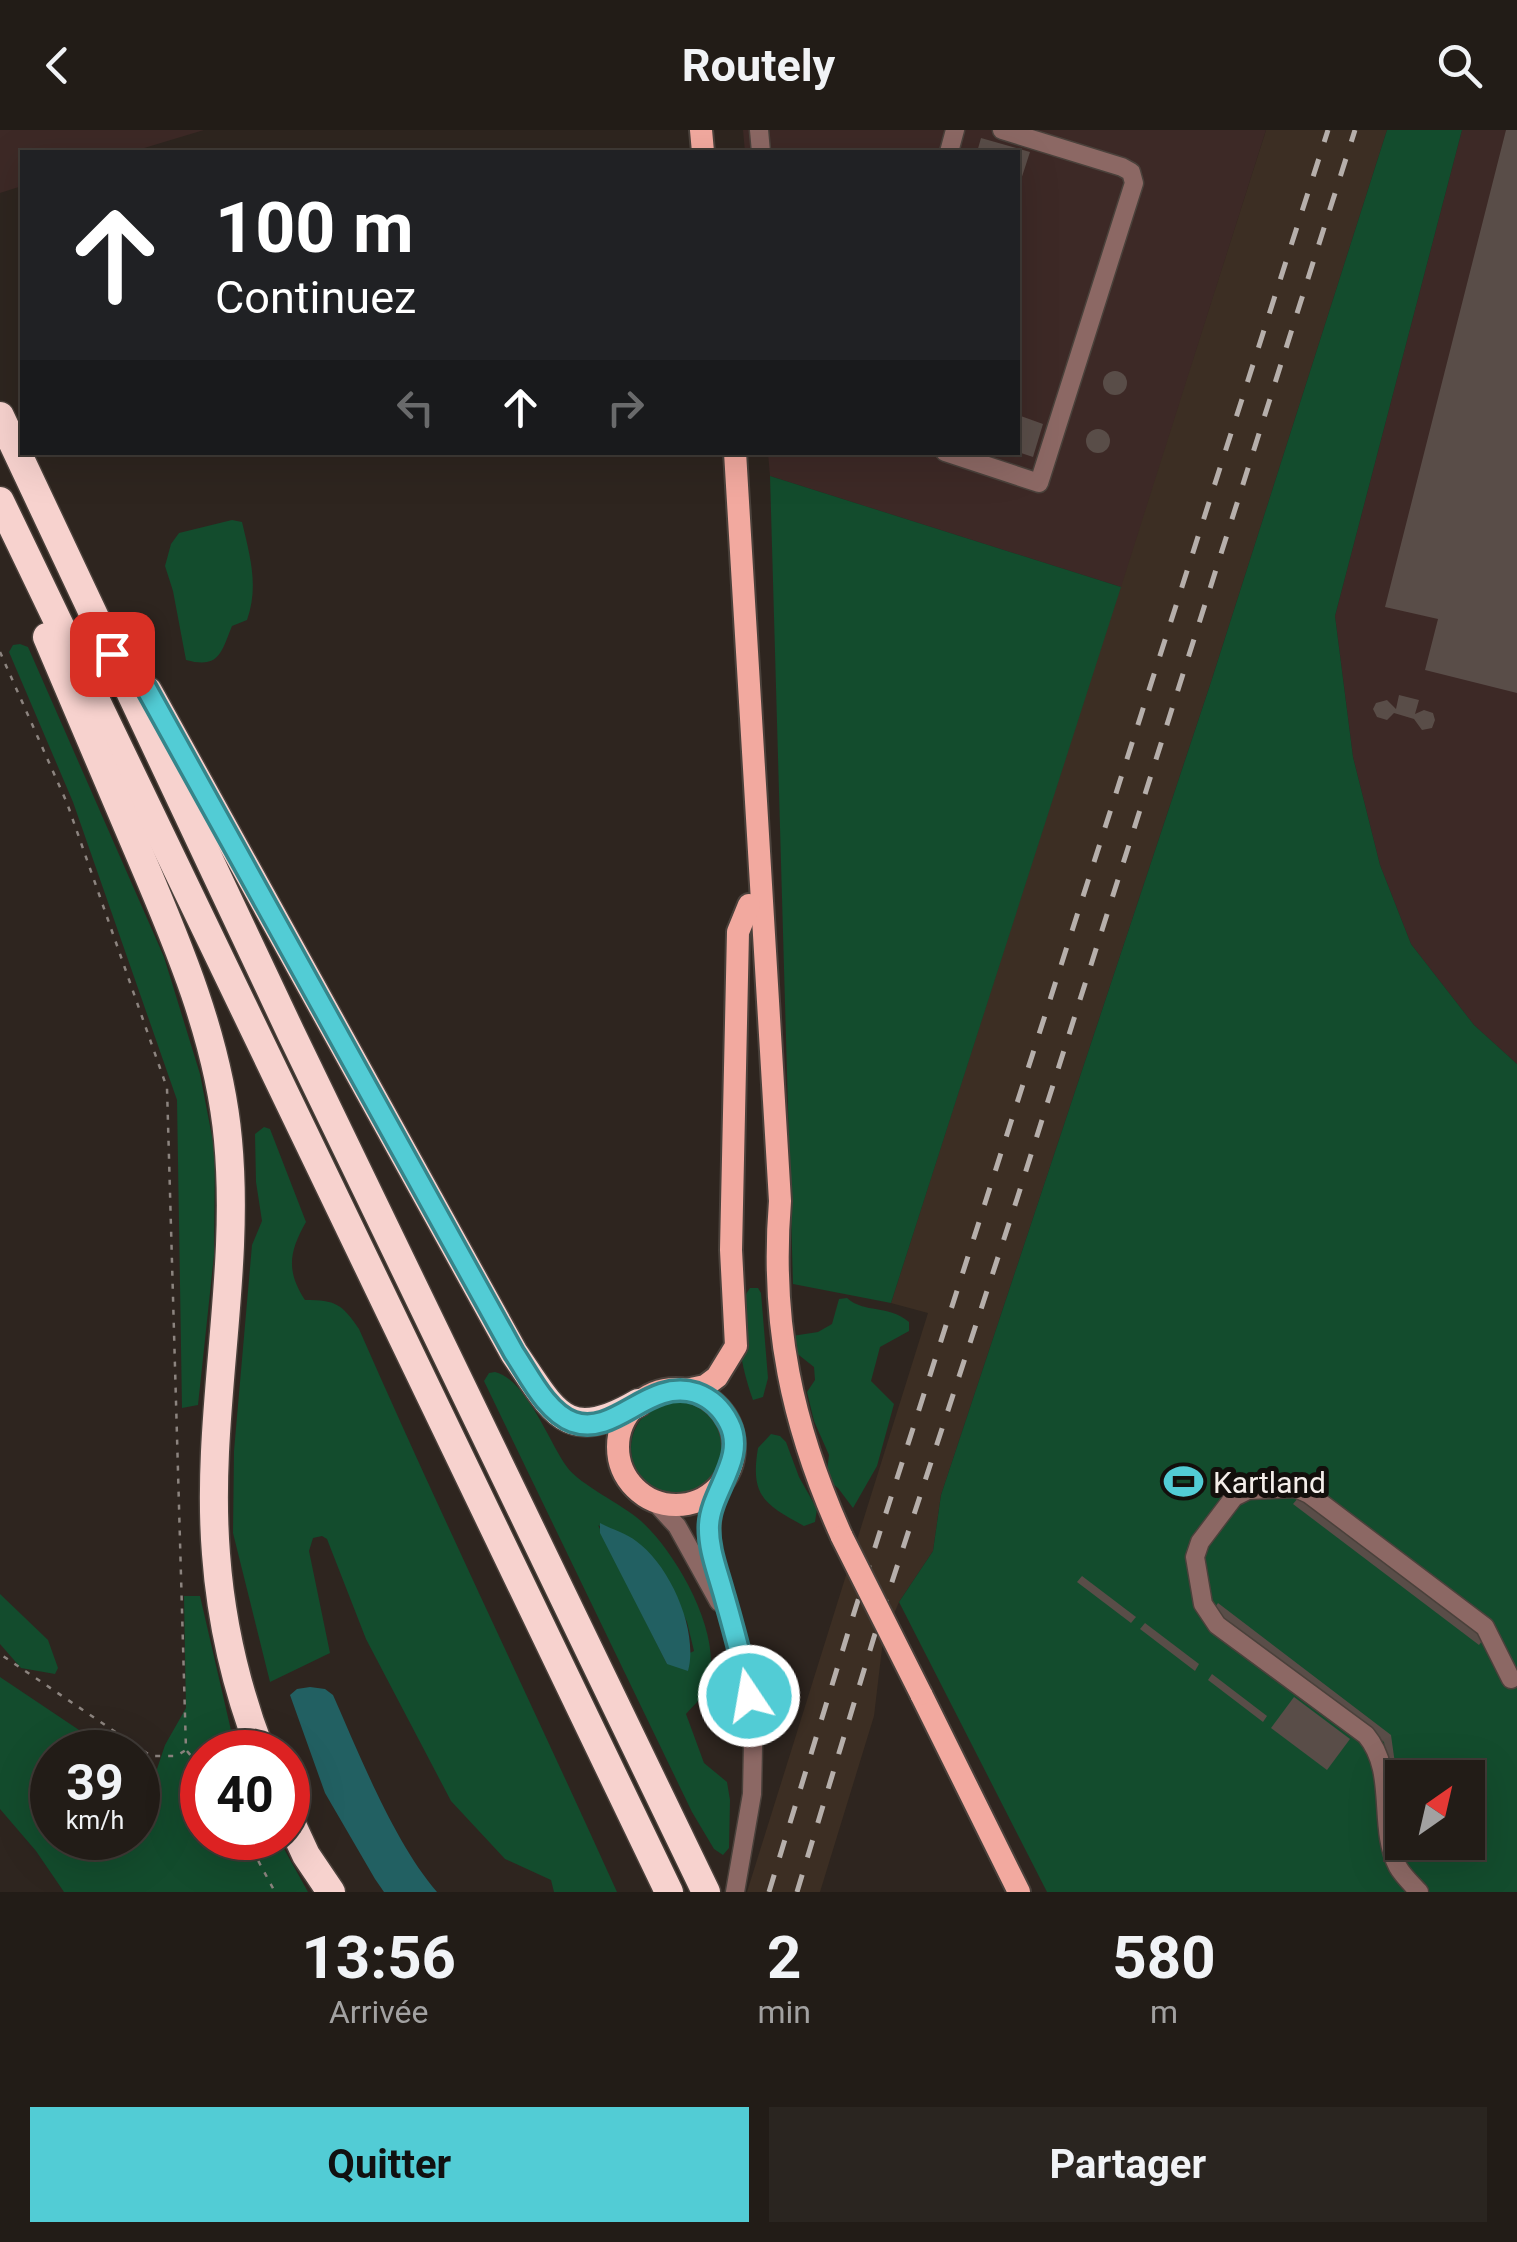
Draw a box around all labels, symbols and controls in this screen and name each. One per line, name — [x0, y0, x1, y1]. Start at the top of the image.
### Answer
icon: back — [30, 38, 85, 93]
icon: search — [1432, 38, 1487, 93]
text: Routely — [682, 39, 835, 92]
text: 100 m — [215, 187, 414, 269]
icon: ahead — [50, 190, 180, 320]
text: Continuez — [215, 271, 416, 324]
icon: left — [388, 380, 443, 435]
icon: ahead — [493, 380, 548, 435]
icon: right — [598, 380, 653, 435]
pin — [70, 612, 155, 697]
icon: arrive — [85, 627, 140, 682]
sports icon: Kartland — [1162, 1461, 1204, 1503]
place label: Kartland — [1213, 1465, 1326, 1500]
position arrow — [697, 1644, 801, 1748]
speed limit sign: 40 — [180, 1730, 310, 1860]
text: 39 — [66, 1754, 124, 1812]
north arrow — [1385, 1760, 1485, 1860]
map controls — [1385, 1760, 1485, 1860]
text: km/h — [66, 1806, 124, 1835]
text: 13:56 — [301, 1922, 456, 1993]
text: 2 — [767, 1922, 801, 1993]
text: 580 — [1112, 1922, 1216, 1993]
text: Arrivée — [329, 1993, 428, 2031]
text: min — [757, 1993, 811, 2031]
text: m — [1150, 1993, 1178, 2031]
button: Quitter — [30, 2107, 749, 2222]
button: Partager — [769, 2107, 1487, 2222]

